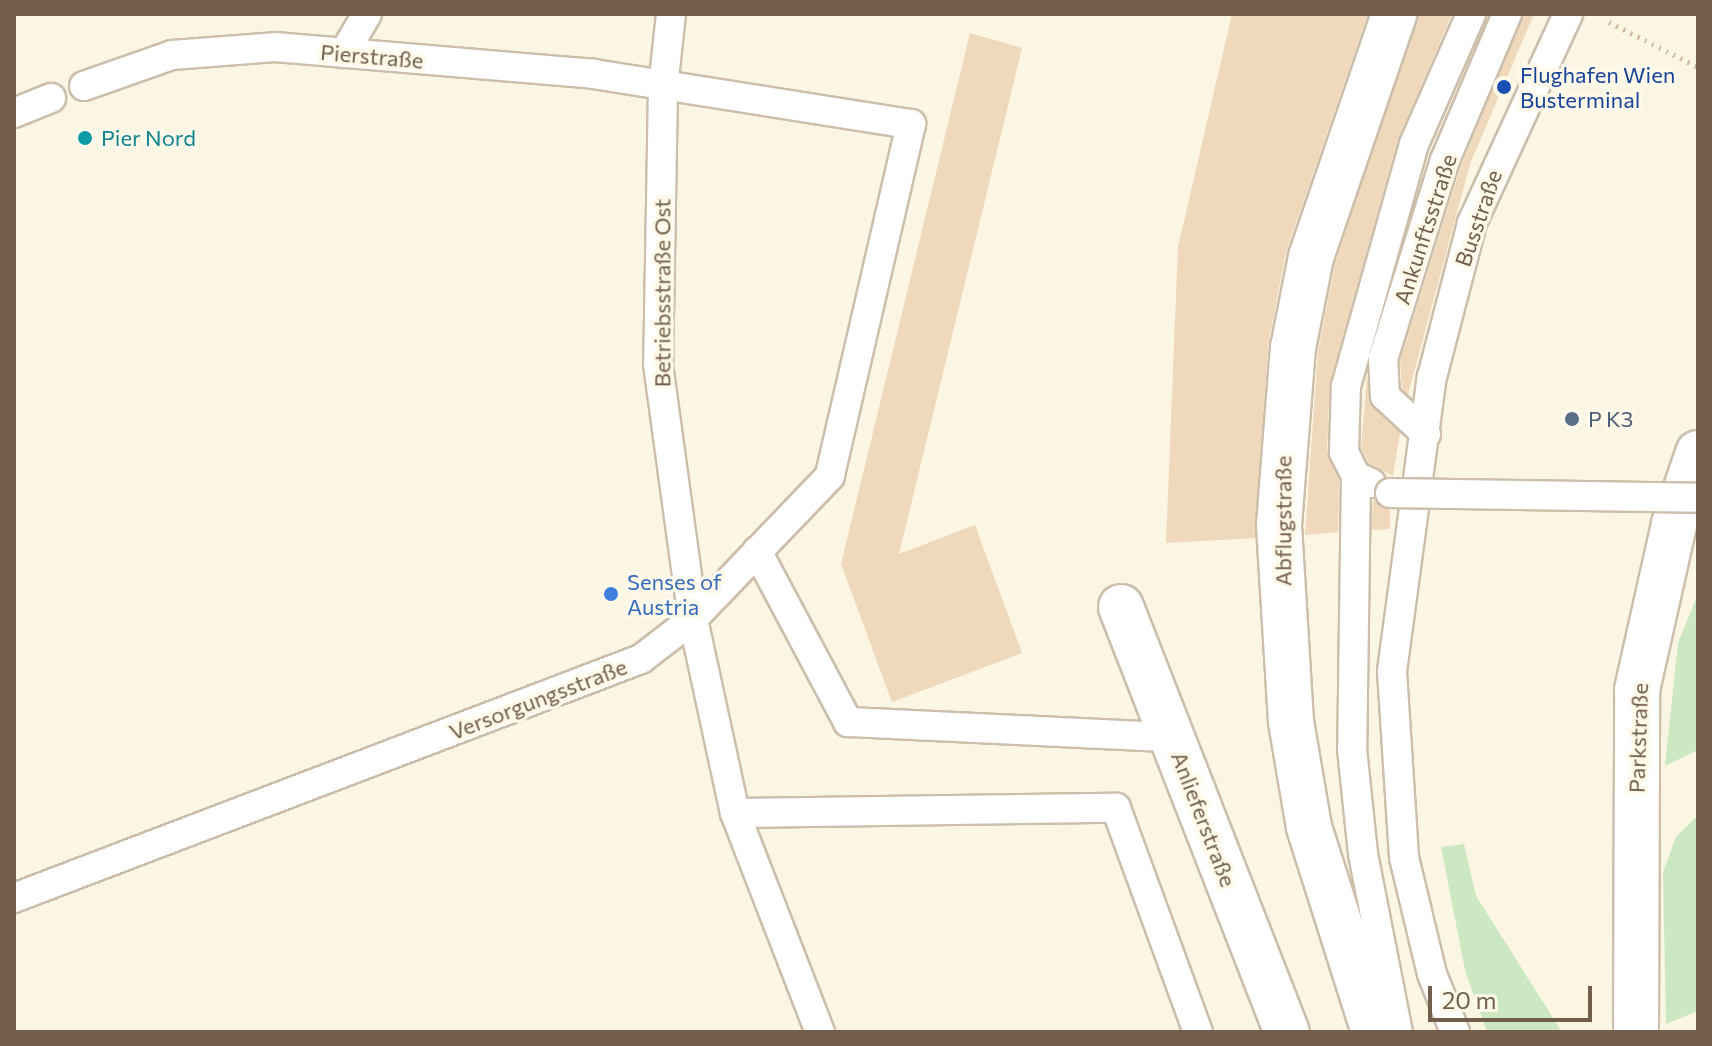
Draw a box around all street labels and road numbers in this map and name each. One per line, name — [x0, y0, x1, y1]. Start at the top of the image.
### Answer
street label: Pierstraße — [319, 38, 425, 74]
street label: Ankunftsstraße — [1388, 151, 1462, 307]
street label: Busstraße — [1449, 166, 1507, 270]
street label: Betriebsstraße Ost — [649, 199, 675, 387]
street label: Abflugstraße — [1270, 456, 1296, 586]
street label: Versorgungsstraße — [445, 653, 631, 745]
street label: Parkstraße — [1623, 683, 1653, 793]
street label: Anlieferstraße — [1166, 748, 1242, 890]

